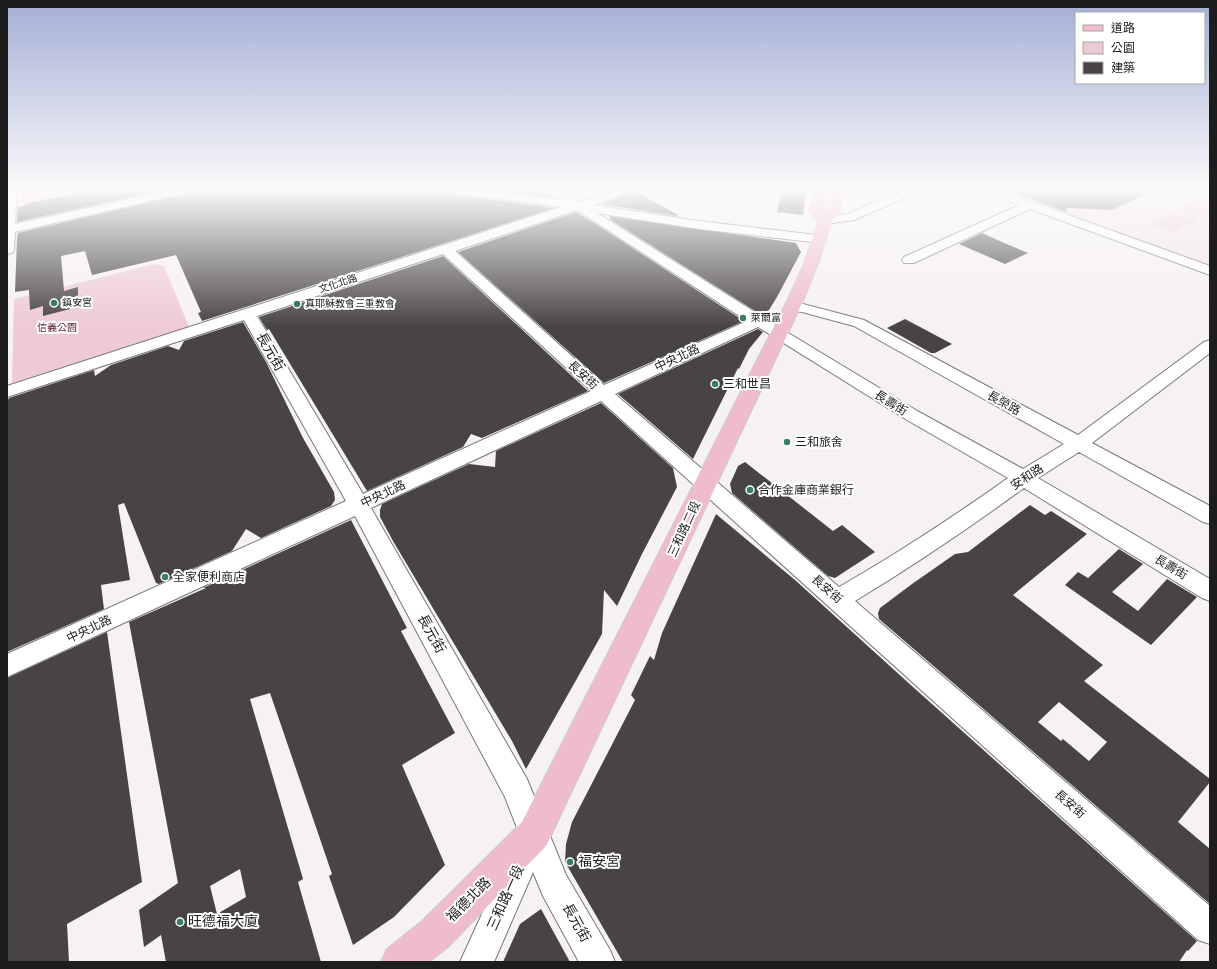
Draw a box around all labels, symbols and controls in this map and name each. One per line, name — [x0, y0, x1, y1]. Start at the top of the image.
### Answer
legend — [1075, 12, 1205, 84]
text: 道路 — [1111, 21, 1135, 34]
text: 公園 — [1111, 42, 1135, 54]
text: 建築 — [1111, 61, 1135, 74]
street label: 文化北路 — [317, 272, 359, 295]
place label: 鎮安宮 — [62, 297, 92, 308]
marker: 鎮安宮 — [49, 298, 59, 308]
place label: 真耶穌教會三重教會 — [305, 298, 395, 309]
marker: 真耶穌教會三重教會 — [292, 299, 302, 309]
place label: 萊爾富 — [751, 312, 781, 323]
marker: 萊爾富 — [738, 313, 748, 323]
park label: 信義公園 — [37, 322, 77, 333]
street label: 長元街 — [253, 330, 287, 374]
street label: 中央北路 — [652, 342, 701, 374]
street label: 長安街 — [566, 358, 601, 392]
place label: 三和世昌 — [723, 377, 771, 390]
marker: 三和世昌 — [710, 379, 720, 389]
street label: 長壽街 — [873, 388, 910, 418]
street label: 長榮路 — [985, 388, 1023, 417]
place label: 三和旅舍 — [795, 435, 843, 448]
marker: 三和旅舍 — [782, 437, 792, 447]
street label: 安和路 — [1008, 461, 1045, 492]
street label: 中央北路 — [358, 478, 407, 510]
place label: 合作金庫商業銀行 — [758, 483, 854, 496]
marker: 合作金庫商業銀行 — [745, 485, 755, 495]
street label: 三和路二段 — [665, 499, 702, 559]
street label: 長壽街 — [1152, 552, 1190, 581]
place label: 全家便利商店 — [173, 570, 245, 583]
marker: 全家便利商店 — [160, 572, 170, 582]
street label: 長安街 — [809, 572, 845, 605]
street label: 長元街 — [415, 612, 448, 656]
street label: 中央北路 — [64, 613, 113, 645]
street label: 長安街 — [1052, 787, 1088, 820]
place label: 福安宮 — [578, 854, 620, 869]
marker: 福安宮 — [565, 857, 575, 867]
street label: 三和路一段 — [484, 863, 527, 933]
street label: 福德北路 — [443, 874, 494, 925]
street label: 長元街 — [560, 901, 593, 945]
place label: 旺德福大廈 — [188, 913, 258, 929]
marker: 旺德福大廈 — [175, 917, 185, 927]

